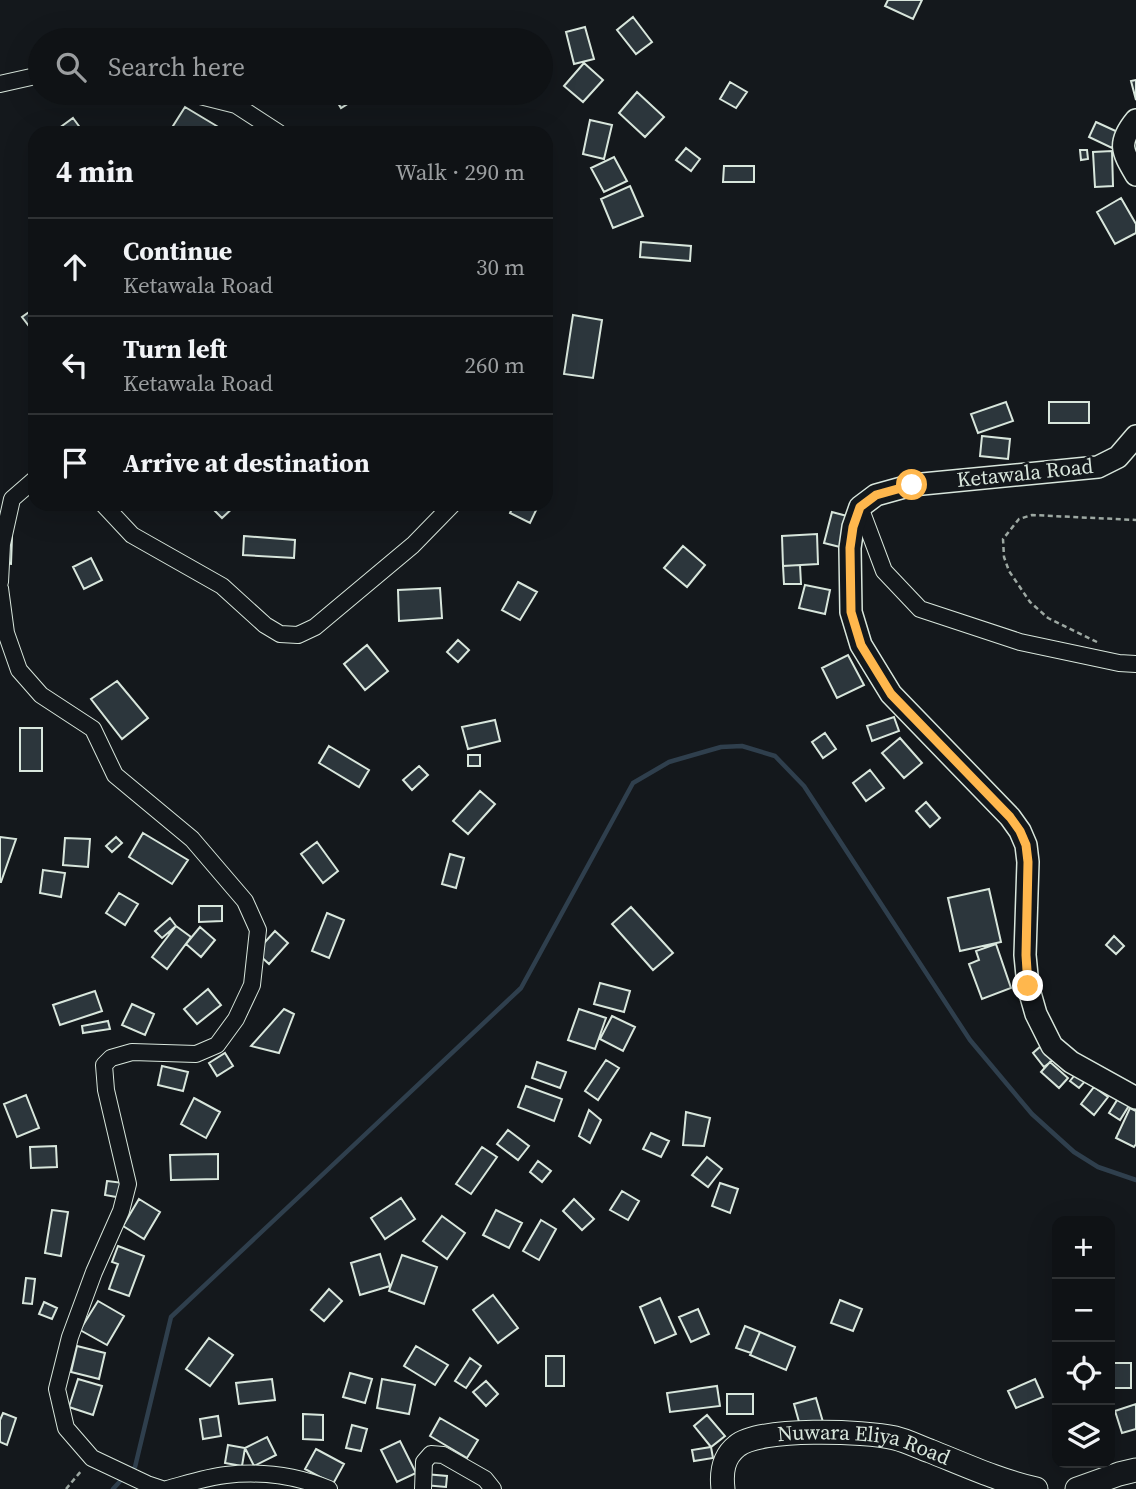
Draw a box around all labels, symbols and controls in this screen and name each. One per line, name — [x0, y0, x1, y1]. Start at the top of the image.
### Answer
search box — [28, 28, 553, 105]
icon: search — [52, 48, 90, 86]
text: Search here — [108, 49, 245, 85]
text: 4 min — [56, 151, 134, 192]
text: Walk · 290 m — [395, 156, 525, 188]
text: Continue — [123, 233, 232, 269]
icon: ahead — [56, 248, 94, 286]
text: 30 m — [476, 251, 525, 283]
text: Ketawala Road — [123, 269, 273, 301]
text: Turn left — [123, 331, 227, 367]
icon: left — [56, 346, 94, 384]
text: 260 m — [464, 349, 525, 381]
text: Ketawala Road — [123, 367, 273, 399]
icon: arrive — [56, 444, 94, 482]
text: Arrive at destination — [123, 445, 370, 481]
street label: Ketawala Road — [955, 451, 1095, 494]
route start — [896, 469, 927, 500]
route end — [1012, 970, 1043, 1001]
map controls — [1052, 1216, 1115, 1468]
button: + — [1052, 1216, 1115, 1279]
button: − — [1052, 1279, 1115, 1342]
button: locate — [1052, 1342, 1115, 1405]
button: layers — [1052, 1405, 1115, 1468]
street label: Nuwara Eliya Road — [776, 1417, 955, 1472]

